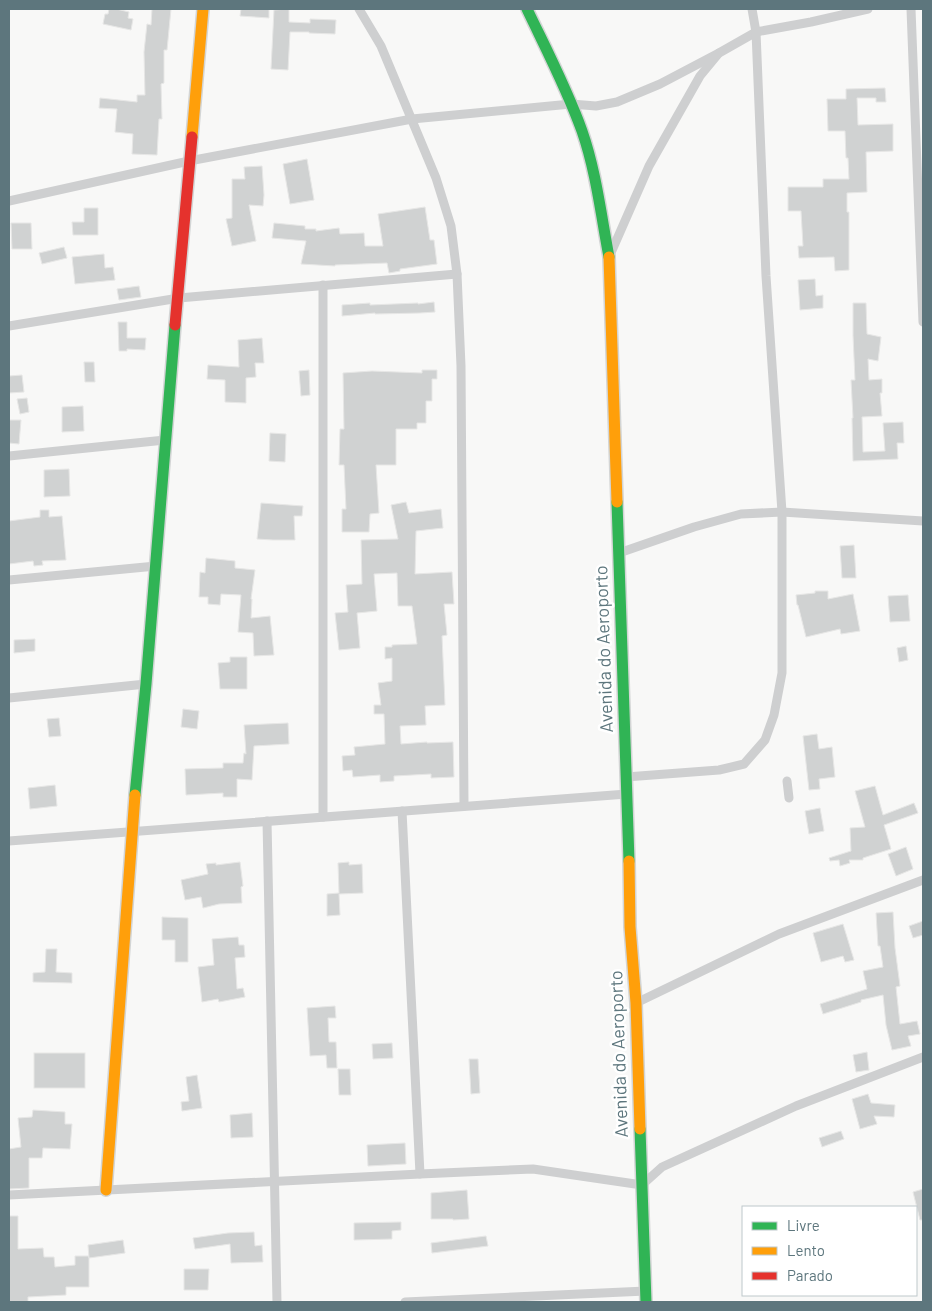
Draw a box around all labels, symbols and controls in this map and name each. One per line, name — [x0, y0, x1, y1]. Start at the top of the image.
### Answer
street label: Avenida do Aeroporto — [589, 565, 617, 733]
street label: Avenida do Aeroporto — [604, 970, 632, 1138]
legend — [742, 1206, 917, 1296]
text: Livre — [787, 1216, 820, 1234]
text: Lento — [787, 1241, 825, 1259]
text: Parado — [787, 1266, 833, 1284]

